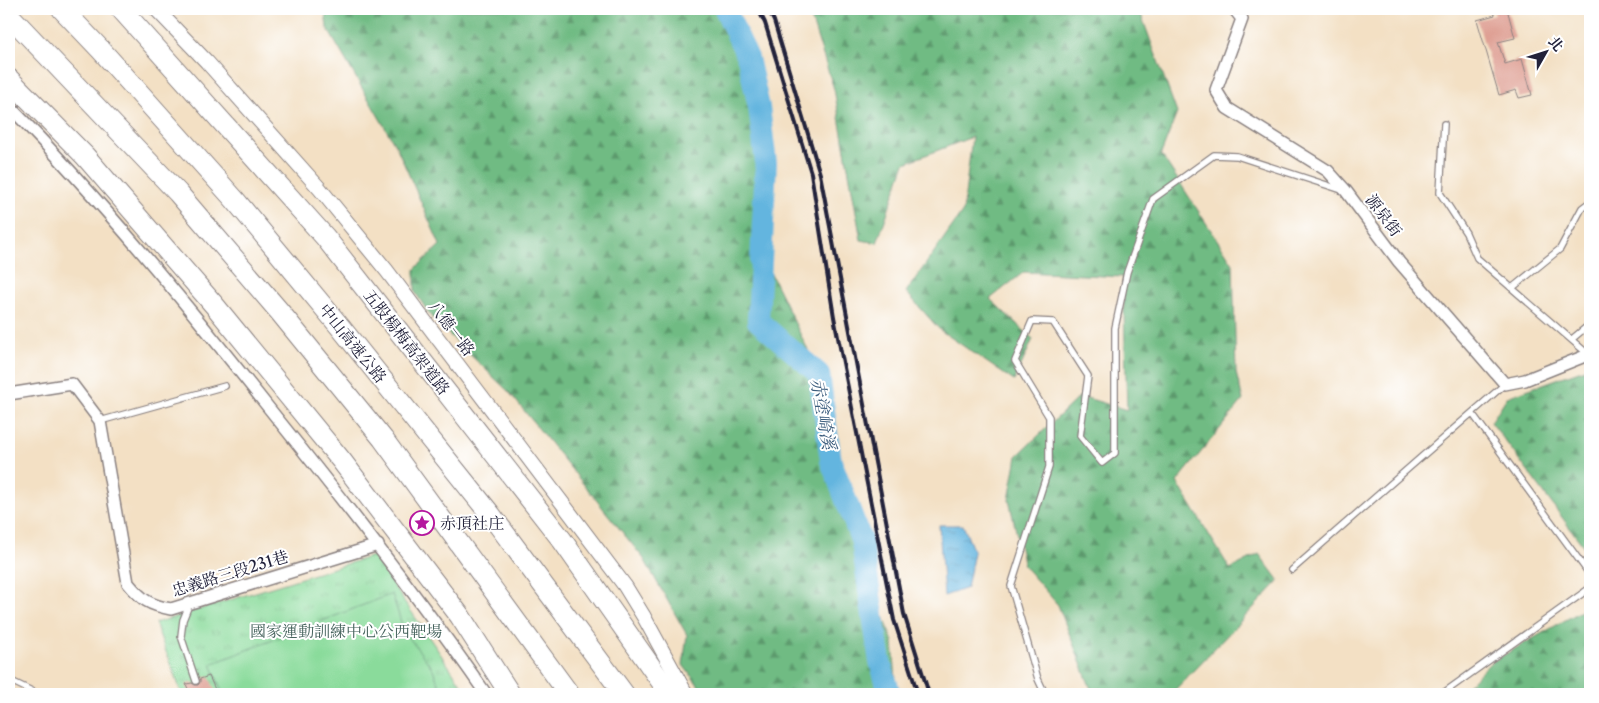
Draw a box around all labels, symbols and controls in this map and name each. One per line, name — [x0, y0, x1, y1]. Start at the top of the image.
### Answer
north arrow — [1522, 28, 1572, 78]
text: 北 — [1545, 33, 1568, 55]
street label: 源泉街 — [1362, 190, 1406, 240]
street label: 五股楊梅高架道路 — [360, 285, 454, 399]
street label: 八德一路 — [425, 296, 479, 360]
street label: 中山高速公路 — [315, 299, 391, 387]
water label: 赤塗崎溪 — [806, 377, 840, 453]
place icon: 赤頂社庄 — [409, 510, 435, 536]
place label: 赤頂社庄 — [440, 513, 504, 533]
street label: 忠義路三段231巷 — [169, 546, 291, 600]
park label: 國家運動訓練中心公西靶場 — [250, 621, 442, 641]

